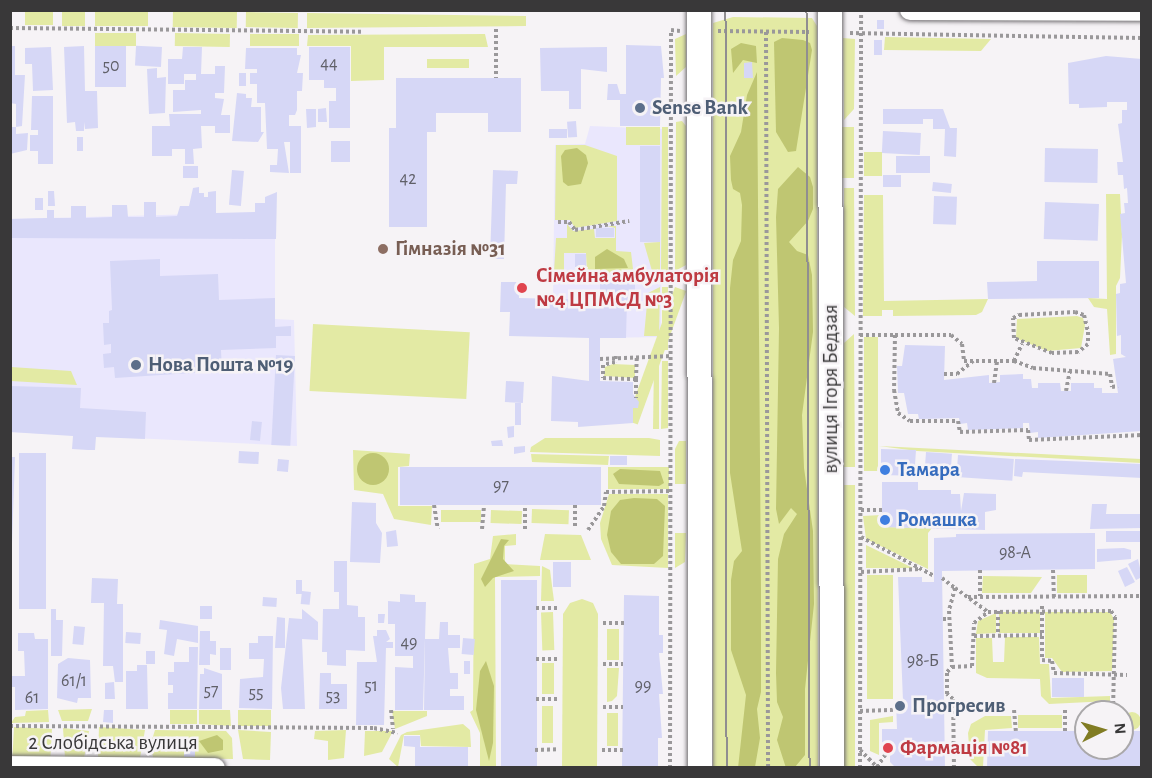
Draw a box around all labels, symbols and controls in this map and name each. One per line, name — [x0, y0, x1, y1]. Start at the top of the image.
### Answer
house number: 44 — [320, 53, 338, 75]
house number: 50 — [102, 55, 120, 77]
place label: Sense Bank — [652, 95, 748, 121]
marker: Sense Bank — [633, 101, 647, 115]
house number: 42 — [400, 168, 416, 190]
place label: Гімназія №31 — [395, 236, 506, 262]
marker: Гімназія №31 — [376, 242, 390, 256]
place label: Сімейна амбулаторія №4 ЦПМСД №3 — [536, 263, 719, 313]
marker: Сімейна амбулаторія №4 ЦПМСД №3 — [513, 279, 531, 297]
street label: вулиця Ігоря Бедзая — [818, 304, 844, 474]
place label: Нова Пошта №19 — [148, 352, 293, 378]
marker: Нова Пошта №19 — [129, 358, 143, 372]
place label: Тамара — [897, 457, 960, 483]
marker: Тамара — [878, 463, 892, 477]
house number: 97 — [493, 475, 509, 497]
place label: Ромашка — [897, 507, 977, 533]
marker: Ромашка — [878, 513, 892, 527]
house number: 98-А — [999, 542, 1031, 564]
house number: 49 — [400, 632, 418, 654]
house number: 98-Б — [907, 650, 939, 672]
house number: 61/1 — [61, 670, 87, 692]
house number: 51 — [364, 675, 378, 697]
house number: 99 — [635, 675, 651, 697]
house number: 57 — [203, 680, 219, 702]
house number: 55 — [248, 682, 264, 704]
house number: 53 — [326, 685, 340, 707]
house number: 61 — [25, 687, 39, 709]
place label: Прогресив — [912, 693, 1006, 719]
marker: Прогресив — [893, 699, 907, 713]
north arrow — [1074, 700, 1134, 760]
text: N — [1111, 722, 1128, 735]
street label: 2 Слобідська вулиця — [28, 730, 198, 756]
place label: Фармація №81 — [900, 735, 1028, 761]
marker: Фармація №81 — [881, 741, 895, 755]

